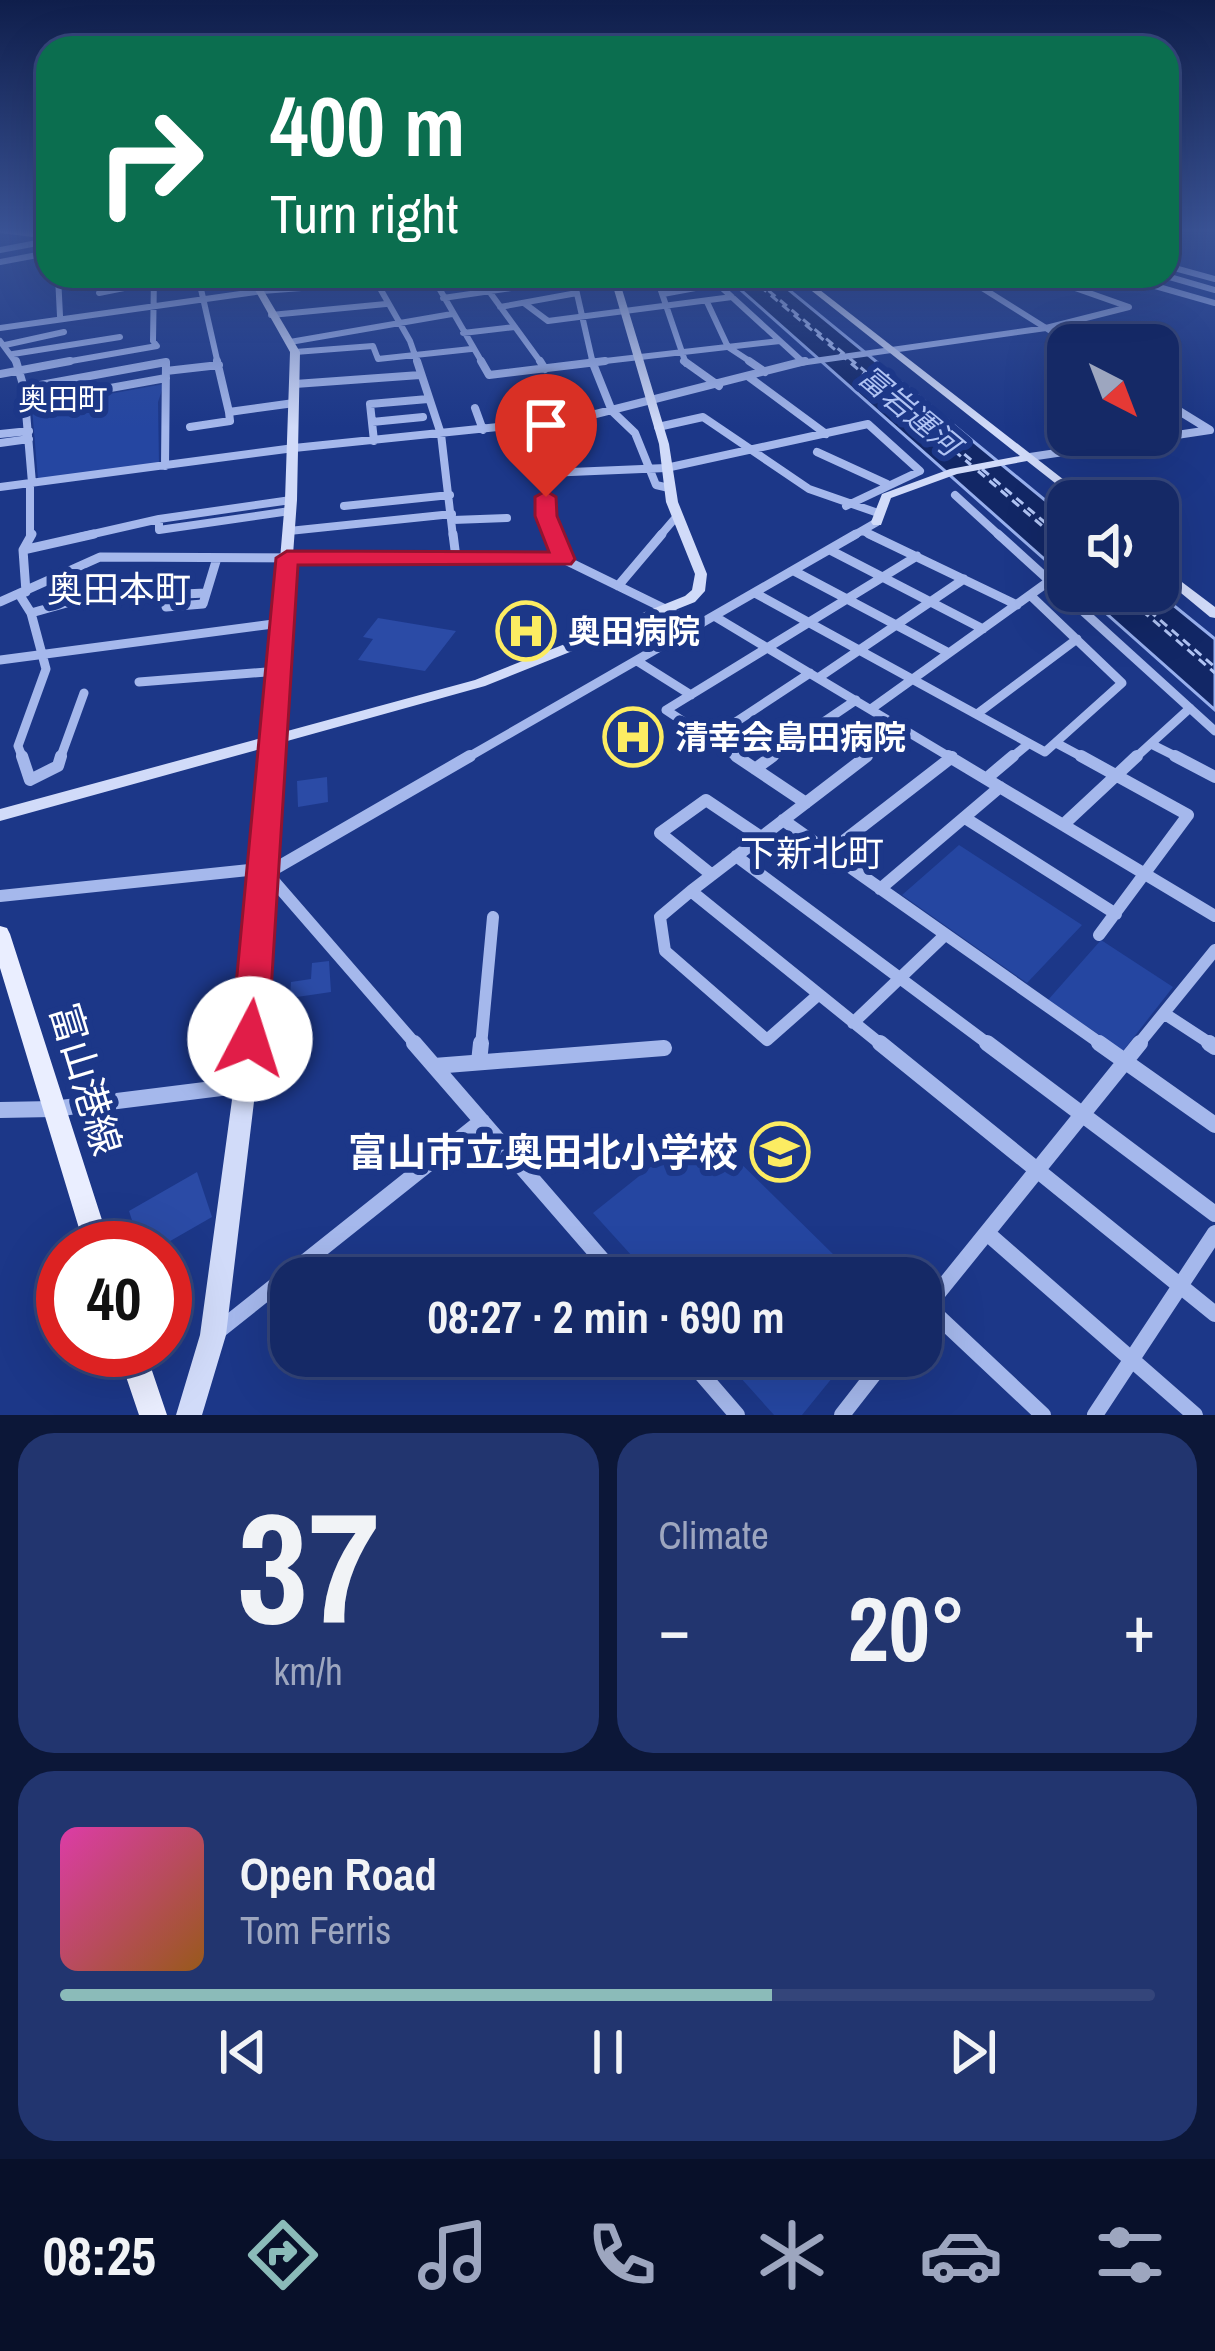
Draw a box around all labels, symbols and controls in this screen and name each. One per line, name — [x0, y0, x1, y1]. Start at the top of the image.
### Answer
text: 400 m — [270, 69, 465, 182]
icon: right — [72, 84, 228, 240]
text: Turn right — [270, 177, 458, 250]
north arrow — [1047, 324, 1179, 456]
map controls — [1047, 324, 1179, 612]
water label: 富岩運河 — [851, 356, 972, 467]
pin — [495, 374, 597, 497]
district label: 奥田町 — [18, 379, 108, 419]
icon: arrive — [513, 392, 579, 458]
button: sound — [1047, 480, 1179, 612]
district label: 奥田本町 — [47, 565, 191, 613]
hospital icon: 奥田病院 — [495, 600, 557, 662]
place label: 奥田病院 — [568, 609, 700, 653]
hospital icon: 清幸会島田病院 — [602, 706, 664, 768]
place label: 清幸会島田病院 — [675, 715, 906, 759]
district label: 下新北町 — [740, 829, 884, 877]
position arrow — [187, 976, 313, 1102]
street label: 富山港線 — [38, 997, 134, 1161]
school or university icon: 富山市立奥田北小学校 — [749, 1121, 811, 1183]
place label: 富山市立奥田北小学校 — [348, 1126, 738, 1178]
speed limit sign: 40 — [36, 1221, 192, 1377]
text: 08:27 · 2 min · 690 m — [428, 1286, 784, 1347]
text: 37 — [237, 1462, 379, 1672]
text: Climate — [659, 1509, 769, 1561]
text: 20° — [848, 1568, 966, 1689]
text: − — [659, 1584, 690, 1673]
text: + — [1123, 1584, 1155, 1673]
text: km/h — [274, 1645, 343, 1697]
text: Open Road — [240, 1843, 437, 1904]
text: Tom Ferris — [240, 1904, 391, 1956]
icon: previous — [210, 2019, 276, 2085]
icon: pause — [575, 2019, 641, 2085]
icon: next — [940, 2019, 1006, 2085]
icon: directions — [241, 2213, 325, 2297]
icon: music — [411, 2213, 495, 2297]
icon: phone — [580, 2213, 664, 2297]
icon: climate — [750, 2213, 834, 2297]
icon: car — [919, 2213, 1003, 2297]
icon: filters — [1088, 2213, 1172, 2297]
text: 08:25 — [43, 2219, 156, 2292]

